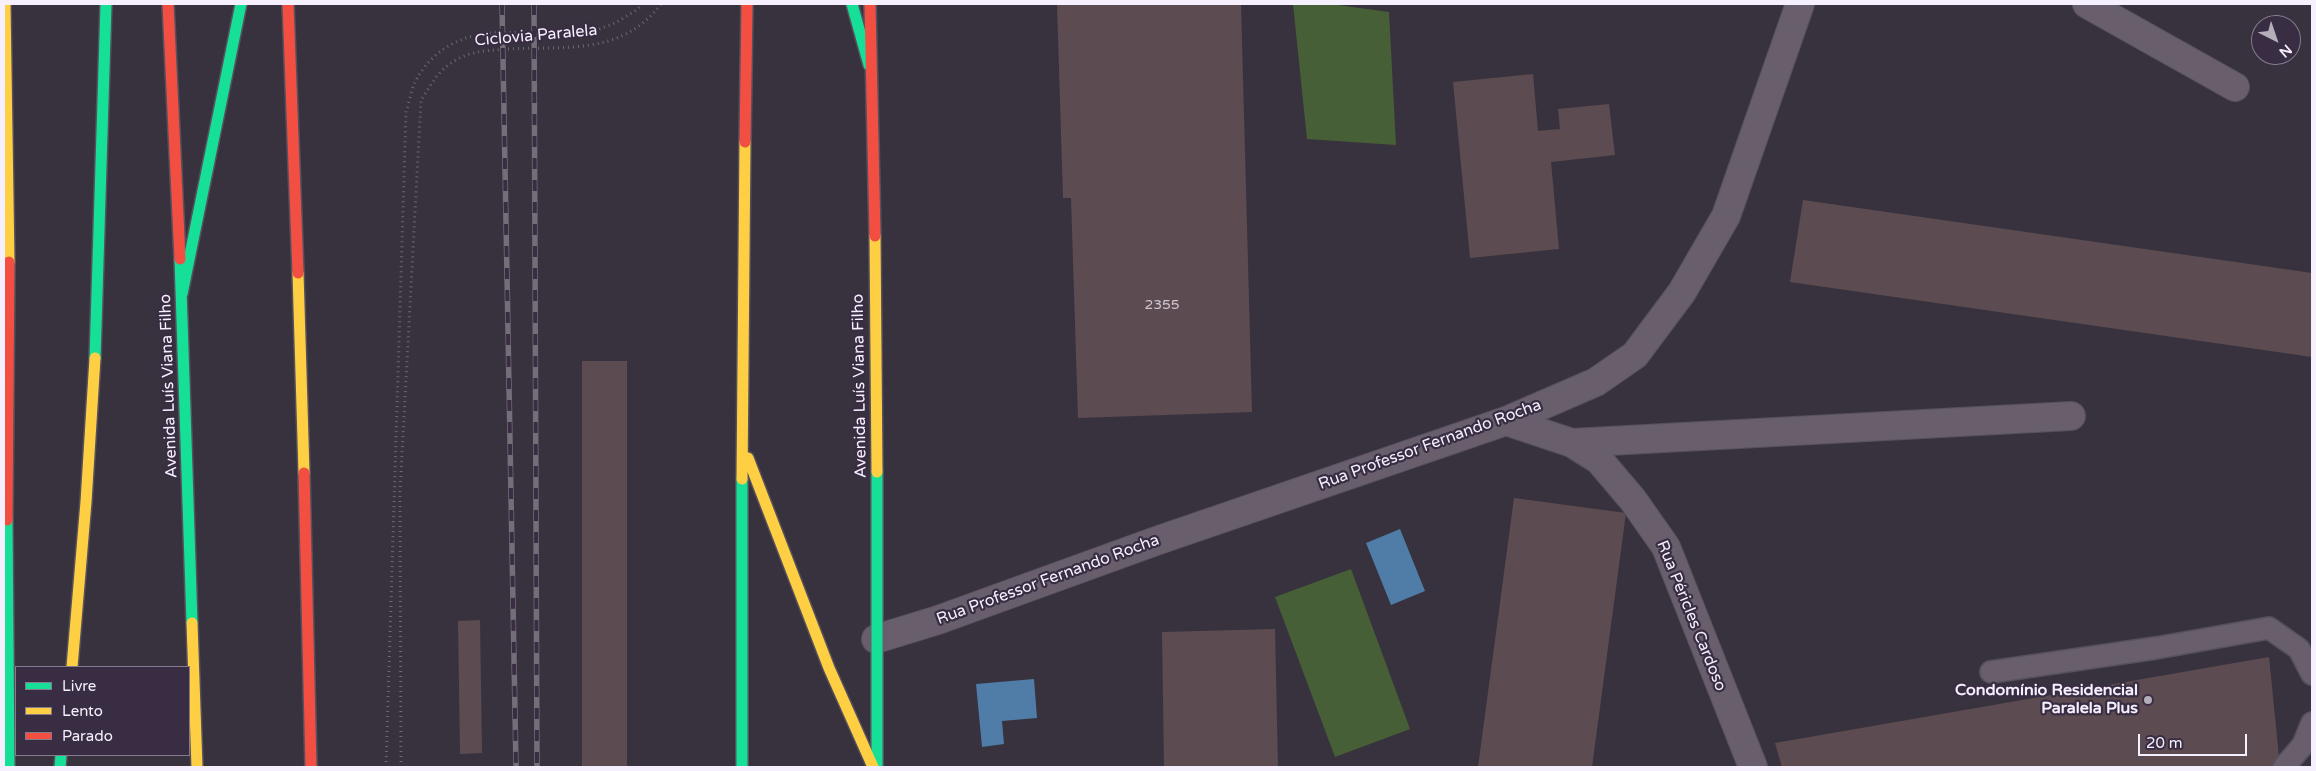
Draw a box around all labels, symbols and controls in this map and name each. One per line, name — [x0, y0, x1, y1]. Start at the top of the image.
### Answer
north arrow — [2251, 15, 2301, 65]
street label: Ciclovia Paralela — [474, 21, 598, 51]
text: N — [2276, 41, 2295, 61]
street label: Avenida Luís Viana Filho — [156, 294, 182, 478]
street label: Avenida Luís Viana Filho — [849, 294, 871, 478]
house number: 2355 — [1144, 297, 1180, 313]
street label: Rua Professor Fernando Rocha — [1316, 396, 1544, 494]
street label: Rua Professor Fernando Rocha — [934, 531, 1162, 629]
street label: Rua Péricles Cardoso — [1652, 538, 1730, 694]
legend — [15, 666, 190, 756]
text: Livre — [62, 677, 96, 695]
place label: Condomínio Residencial Paralela Plus — [1955, 681, 2138, 719]
marker: Condomínio Residencial Paralela Plus — [2142, 694, 2154, 706]
text: Lento — [62, 702, 103, 720]
scale bar — [2141, 724, 2250, 756]
text: Parado — [62, 727, 113, 745]
text: 20 m — [2146, 734, 2183, 752]

